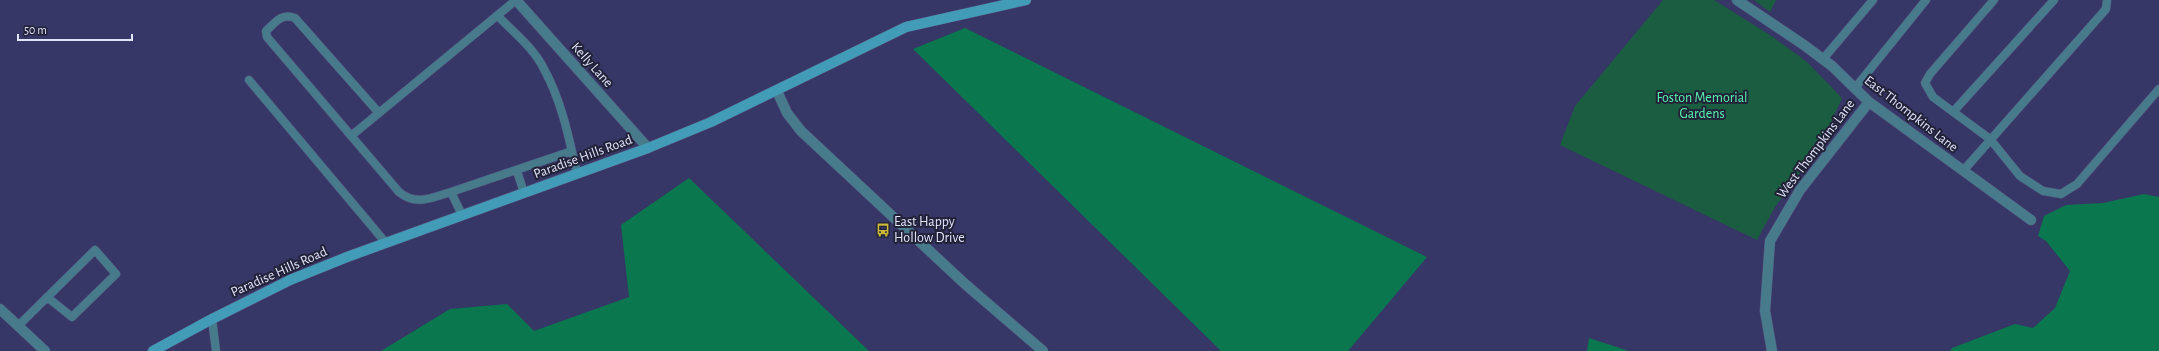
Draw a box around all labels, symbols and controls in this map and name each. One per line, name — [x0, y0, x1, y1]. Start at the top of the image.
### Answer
scale bar — [18, 16, 132, 42]
text: 50 m — [24, 24, 47, 36]
street label: Kelly Lane — [568, 40, 616, 90]
street label: East Thompkins Lane — [1862, 73, 1960, 155]
park label: Foston Memorial Gardens — [1656, 91, 1748, 121]
street label: West Thompkins Lane — [1774, 97, 1858, 201]
street label: Paradise Hills Road — [532, 133, 634, 181]
place label: East Happy Hollow Drive — [894, 215, 965, 245]
bus stop icon: East Happy Hollow Drive — [875, 222, 891, 238]
street label: Paradise Hills Road — [229, 244, 329, 300]

